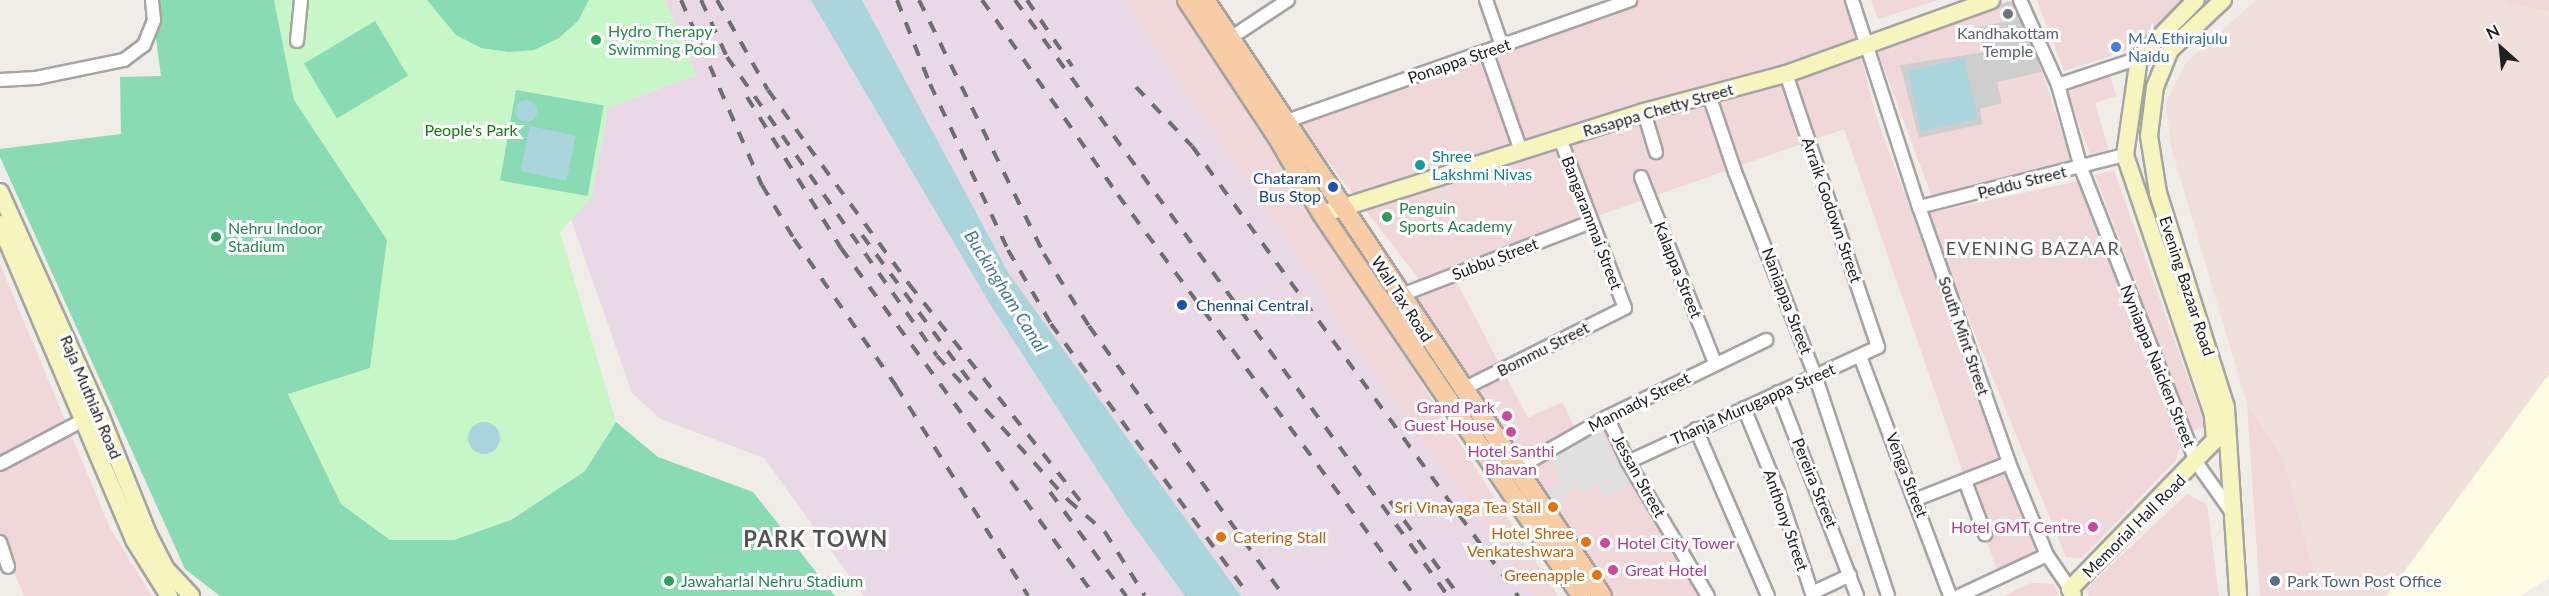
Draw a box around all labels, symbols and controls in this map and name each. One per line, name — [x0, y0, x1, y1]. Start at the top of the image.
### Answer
marker: Kandhakottam Temple — [2001, 7, 2015, 21]
north arrow — [2471, 18, 2531, 78]
text: N — [2483, 20, 2502, 43]
place label: Hydro Therapy Swimming Pool — [608, 21, 715, 59]
place label: Kandhakottam Temple — [1957, 23, 2059, 61]
place label: M.A.Ethirajulu Naidu — [2128, 28, 2228, 66]
marker: Hydro Therapy Swimming Pool — [589, 33, 603, 47]
street label: Ponappa Street — [1405, 34, 1513, 88]
marker: M.A.Ethirajulu Naidu — [2109, 40, 2123, 54]
street label: Rasappa Chetty Street — [1580, 79, 1736, 141]
park label: People's Park — [424, 120, 518, 140]
street label: Arraik Godown Street — [1798, 135, 1866, 285]
place label: Shree Lakshmi Nivas — [1432, 146, 1532, 184]
street label: Bangarammai Street — [1558, 154, 1626, 292]
marker: Shree Lakshmi Nivas — [1413, 158, 1427, 172]
street label: Peddu Street — [1976, 162, 2068, 202]
place label: Chataram Bus Stop — [1253, 168, 1321, 206]
marker: Chataram Bus Stop — [1326, 180, 1340, 194]
place label: Penguin Sports Academy — [1399, 198, 1513, 236]
marker: Penguin Sports Academy — [1380, 210, 1394, 224]
street label: Evening Bazaar Road — [2155, 214, 2219, 358]
place label: Nehru Indoor Stadium — [228, 218, 322, 256]
street label: Kalappa Street — [1650, 219, 1706, 321]
water label: Buckingham Canal — [960, 226, 1052, 356]
marker: Nehru Indoor Stadium — [209, 230, 223, 244]
street label: Subbu Street — [1449, 234, 1541, 284]
district label: EVENING BAZAAR — [1946, 237, 2120, 259]
street label: Naniappa Street — [1758, 245, 1816, 357]
street label: Wall Tax Road — [1367, 253, 1437, 345]
street label: South Mint Street — [1935, 274, 1993, 398]
street label: Nyniappa Naicken Street — [2117, 282, 2199, 450]
place label: Chennai Central — [1196, 295, 1309, 315]
marker: Chennai Central — [1173, 296, 1191, 314]
street label: Bommu Street — [1494, 318, 1592, 380]
street label: Raja Muthiah Road — [56, 332, 126, 462]
street label: Thanja Murugappa Street — [1668, 359, 1838, 449]
street label: Mannady Street — [1585, 368, 1693, 436]
place label: Grand Park Guest House — [1404, 397, 1495, 435]
marker: Grand Park Guest House — [1500, 409, 1514, 423]
marker: Hotel Santhi Bhavan — [1504, 425, 1518, 439]
street label: Venga Street — [1882, 430, 1932, 520]
street label: Jessan Street — [1608, 431, 1670, 521]
street label: Pereira Street — [1788, 435, 1842, 531]
place label: Hotel Santhi Bhavan — [1468, 441, 1554, 479]
street label: Anthony Street — [1760, 467, 1812, 573]
street label: Memorial Hall Road — [2078, 470, 2190, 582]
place label: Sri Vinayaga Tea Stall — [1393, 497, 1541, 517]
marker: Sri Vinayaga Tea Stall — [1546, 500, 1560, 514]
place label: Hotel GMT Centre — [1951, 517, 2081, 537]
marker: Hotel GMT Centre — [2086, 520, 2100, 534]
place label: Hotel Shree Venkateshwara — [1467, 523, 1574, 561]
district label: PARK TOWN — [743, 526, 889, 552]
place label: Catering Stall — [1233, 527, 1326, 547]
marker: Catering Stall — [1214, 530, 1228, 544]
place label: Hotel City Tower — [1617, 533, 1736, 553]
marker: Hotel Shree Venkateshwara — [1579, 535, 1593, 549]
marker: Hotel City Tower — [1598, 536, 1612, 550]
place label: Great Hotel — [1625, 560, 1707, 580]
marker: Great Hotel — [1606, 563, 1620, 577]
place label: Greenapple — [1504, 565, 1585, 585]
marker: Greenapple — [1590, 568, 1604, 582]
place label: Jawaharlal Nehru Stadium — [681, 571, 863, 591]
place label: Park Town Post Office — [2287, 571, 2442, 591]
marker: Jawaharlal Nehru Stadium — [662, 574, 676, 588]
marker: Park Town Post Office — [2268, 574, 2282, 588]

